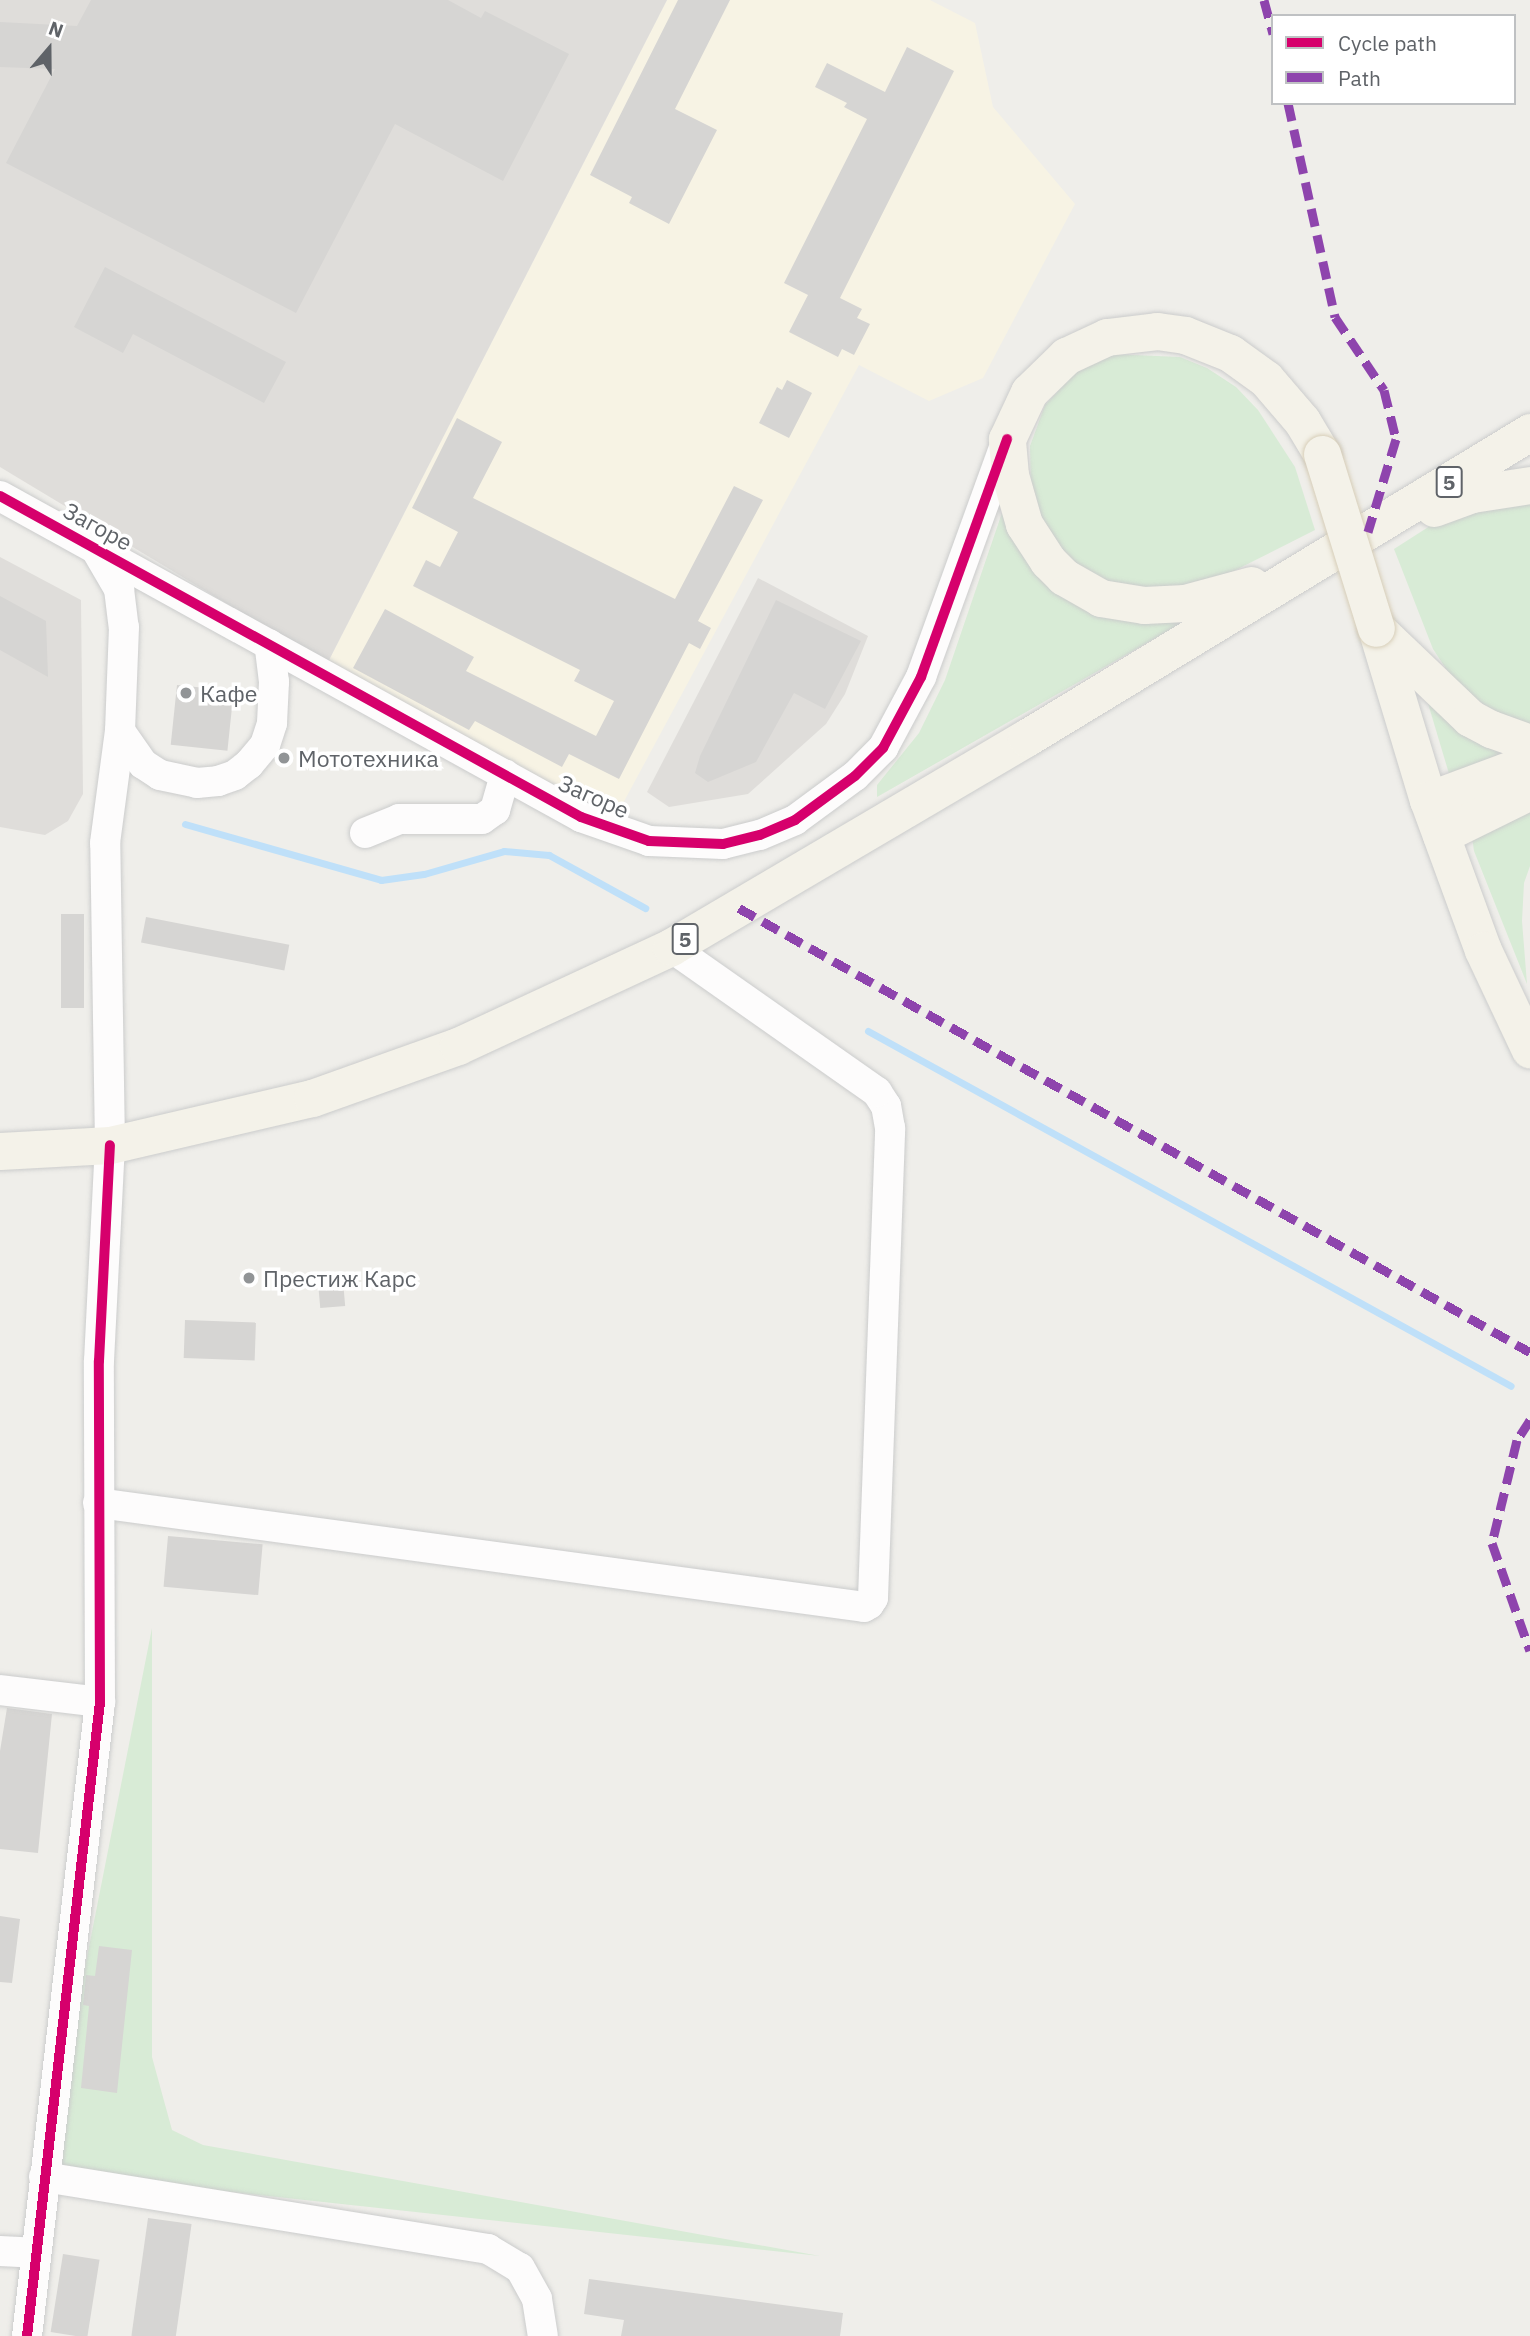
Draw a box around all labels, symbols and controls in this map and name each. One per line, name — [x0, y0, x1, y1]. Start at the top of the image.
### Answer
north arrow — [14, 14, 84, 84]
legend — [1271, 14, 1516, 105]
text: N — [46, 16, 67, 43]
text: Cycle path — [1338, 29, 1437, 57]
text: Path — [1338, 64, 1381, 92]
road number: 5 — [1435, 464, 1463, 500]
street label: Загоре — [59, 496, 137, 556]
place label: Кафе — [200, 679, 257, 707]
marker: Кафе — [178, 685, 194, 701]
place label: Мототехника — [298, 744, 439, 772]
marker: Мототехника — [276, 750, 292, 766]
street label: Загоре — [554, 768, 634, 824]
road number: 5 — [671, 922, 699, 956]
place label: Престиж Карс — [263, 1264, 416, 1292]
marker: Престиж Карс — [241, 1270, 257, 1286]

